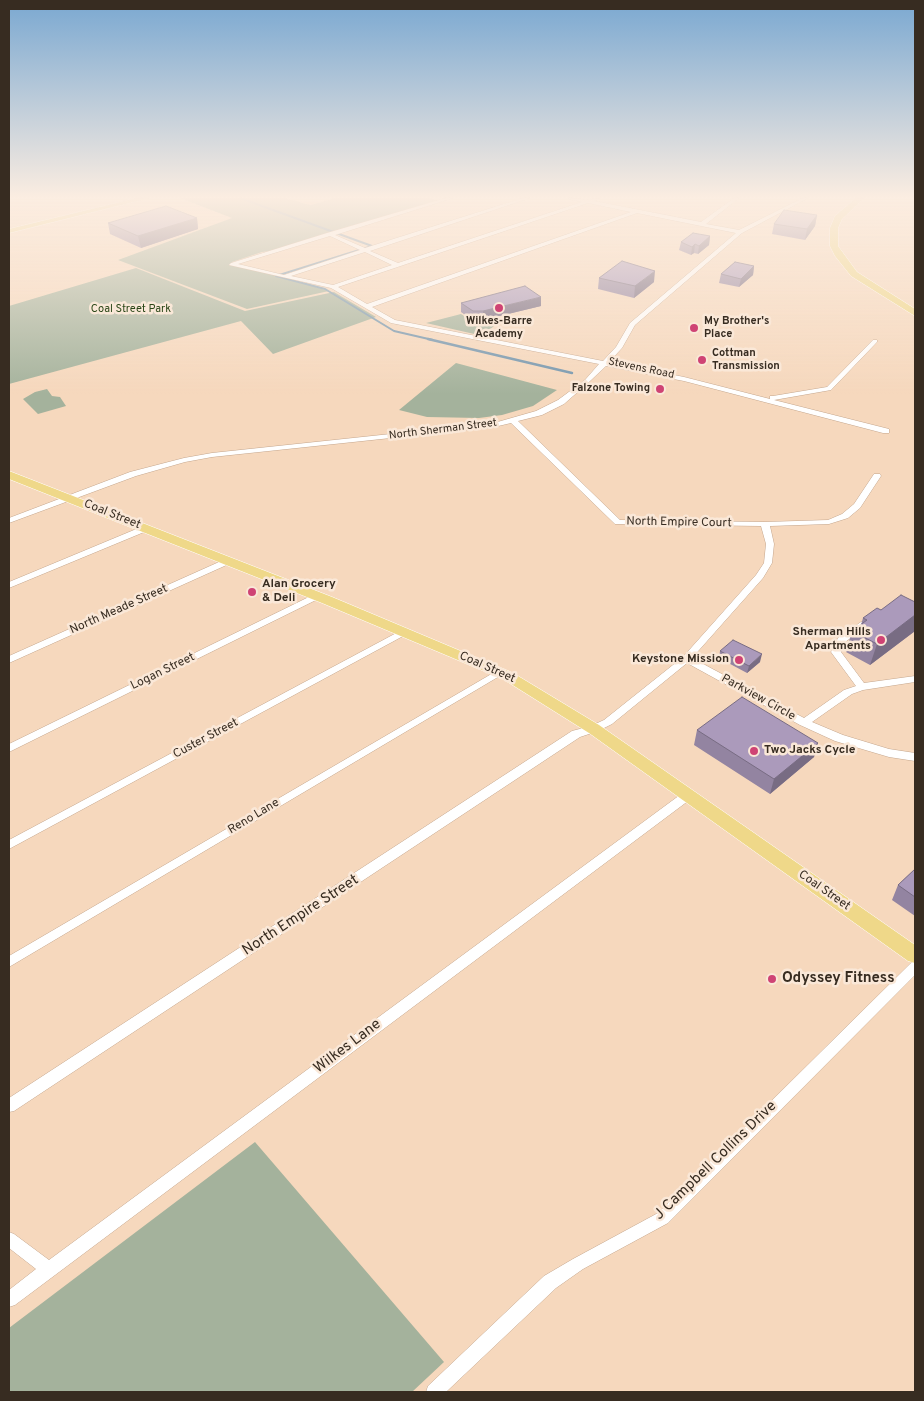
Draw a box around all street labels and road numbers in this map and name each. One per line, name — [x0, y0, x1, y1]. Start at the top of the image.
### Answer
street label: Stevens Road — [607, 356, 675, 382]
street label: North Sherman Street — [388, 417, 498, 443]
street label: Coal Street — [81, 497, 143, 533]
street label: North Empire Court — [626, 515, 732, 531]
street label: North Meade Street — [68, 582, 170, 638]
street label: Coal Street — [457, 649, 517, 687]
street label: Logan Street — [129, 650, 197, 694]
street label: Parkview Circle — [719, 672, 797, 724]
street label: Custer Street — [171, 716, 241, 762]
street label: Reno Lane — [226, 796, 282, 838]
street label: Coal Street — [795, 868, 853, 914]
street label: North Empire Street — [240, 872, 362, 960]
street label: Wilkes Lane — [311, 1016, 385, 1078]
street label: J Campbell Collins Drive — [651, 1098, 781, 1224]

